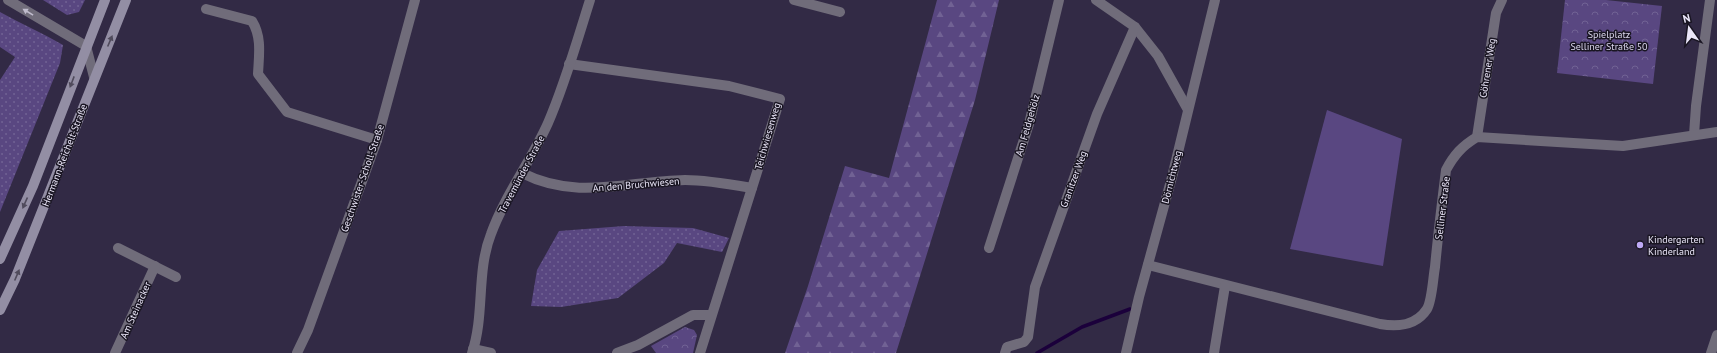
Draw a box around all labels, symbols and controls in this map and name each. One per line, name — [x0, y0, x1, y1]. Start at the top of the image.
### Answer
one-way arrow — [22, 8, 34, 15]
north arrow — [1669, 8, 1709, 48]
text: N — [1681, 11, 1692, 26]
park label: Spielplatz Selliner Straße 50 — [1570, 28, 1648, 53]
one-way arrow — [107, 35, 113, 47]
street label: Göhrener Weg — [1476, 37, 1499, 99]
one-way arrow — [69, 77, 75, 89]
street label: Am Feldgehölz — [1012, 93, 1043, 158]
street label: Teichwiesenweg — [752, 101, 783, 171]
street label: Hermann-Reichelt-Straße — [39, 102, 90, 208]
street label: Geschwister-Scholl-Straße — [338, 123, 387, 234]
street label: Travemünder Straße — [495, 133, 547, 215]
street label: Granitzer Weg — [1057, 149, 1090, 209]
street label: Dörnichtweg — [1159, 149, 1184, 205]
street label: An den Bruchwiesen — [592, 174, 680, 195]
street label: Selliner Straße — [1432, 176, 1453, 240]
one-way arrow — [22, 197, 28, 209]
place label: Kindergarten Kinderland — [1648, 233, 1704, 258]
marker: Kindergarten Kinderland — [1635, 240, 1645, 250]
one-way arrow — [14, 268, 20, 280]
street label: Am Steinacker — [117, 279, 154, 341]

